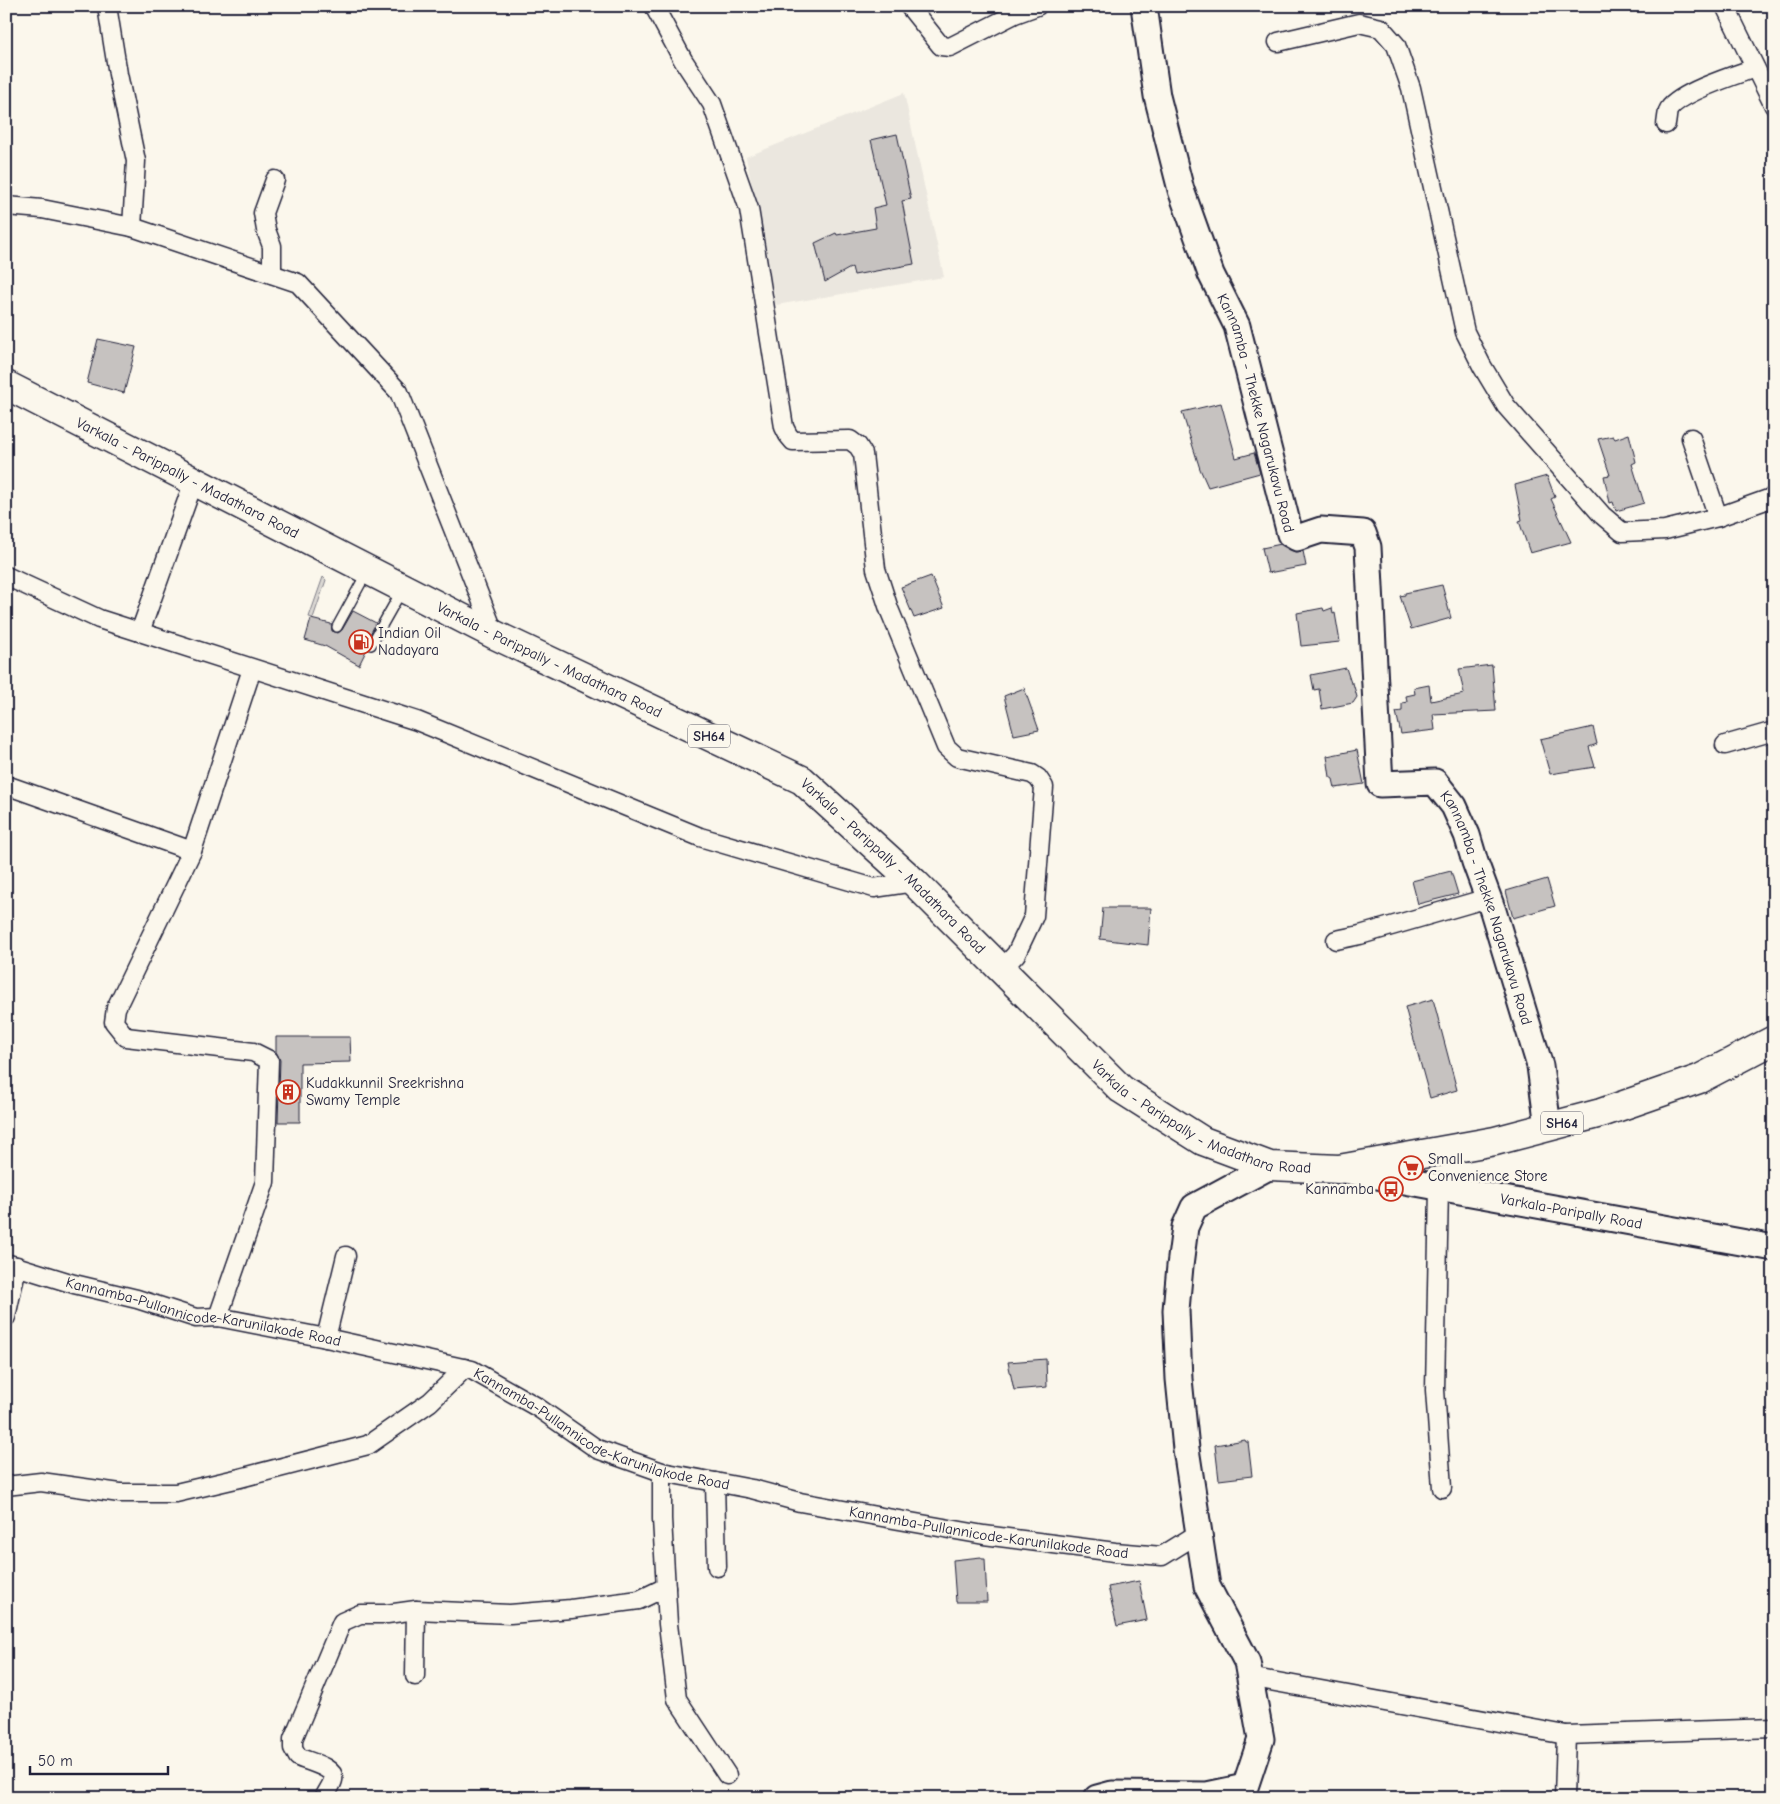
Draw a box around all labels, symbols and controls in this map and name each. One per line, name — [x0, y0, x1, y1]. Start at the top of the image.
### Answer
street label: Kannamba - Thekke Nagarukavu Road — [1213, 290, 1298, 534]
street label: Varkala - Parippally - Madathara Road — [73, 413, 302, 542]
street label: Varkala - Parippally - Madathara Road — [434, 598, 665, 722]
place label: Indian Oil Nadayara — [378, 624, 441, 659]
fuel station icon: Indian Oil Nadayara — [348, 629, 374, 655]
road number: SH64 — [688, 724, 730, 748]
street label: Varkala - Parippally - Madathara Road — [797, 774, 989, 957]
street label: Kannamba - Thekke Nagarukavu Road — [1436, 787, 1536, 1027]
street label: Varkala - Parippally - Madathara Road — [1088, 1056, 1312, 1177]
place label: Kudakkunnil Sreekrishna Swamy Temple — [306, 1074, 464, 1109]
building icon: Kudakkunnil Sreekrishna Swamy Temple — [275, 1079, 301, 1105]
road number: SH64 — [1541, 1112, 1583, 1134]
place label: Small Convenience Store — [1428, 1150, 1548, 1185]
supermarket icon: Small Convenience Store — [1398, 1155, 1424, 1181]
bus stop icon: Kannamba — [1378, 1176, 1404, 1202]
place label: Kannamba — [1305, 1180, 1374, 1198]
street label: Varkala-Paripally Road — [1499, 1190, 1644, 1233]
street label: Kannamba-Pullannicode-Karunilakode Road — [63, 1273, 343, 1350]
street label: Kannamba-Pullannicode-Karunilakode Road — [471, 1364, 731, 1494]
street label: Kannamba-Pullannicode-Karunilakode Road — [848, 1502, 1129, 1562]
scale bar — [30, 1744, 168, 1776]
text: 50 m — [38, 1752, 73, 1770]

